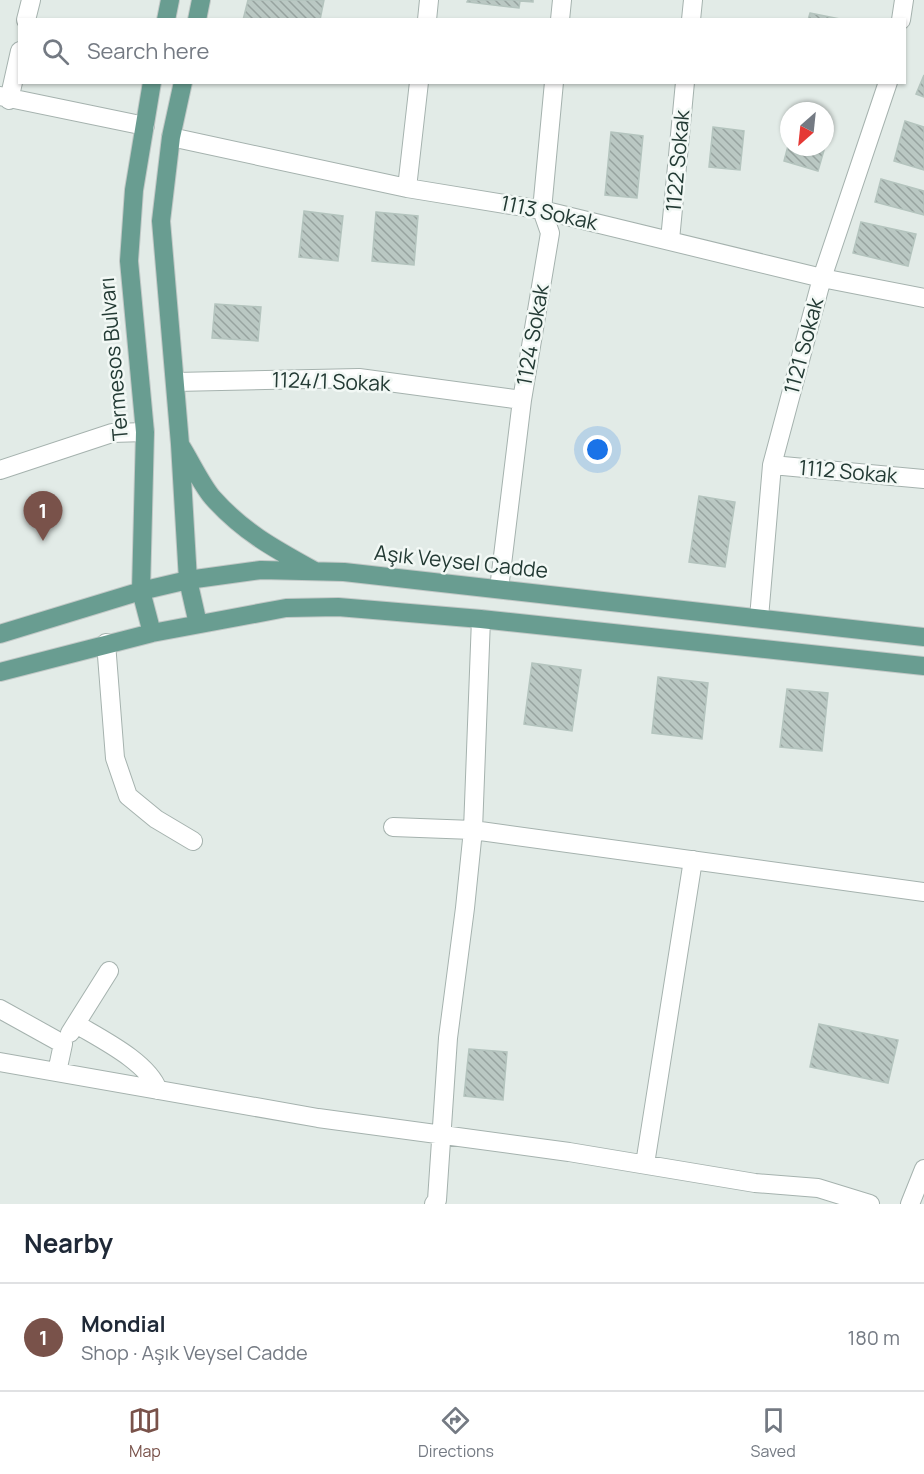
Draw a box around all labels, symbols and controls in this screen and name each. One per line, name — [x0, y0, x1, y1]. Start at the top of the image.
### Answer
search box — [18, 18, 906, 84]
icon: search — [39, 35, 72, 68]
text: Search here — [87, 36, 209, 66]
north arrow — [780, 102, 834, 156]
street label: 1122 Sokak — [659, 108, 695, 213]
street label: 1113 Sokak — [498, 188, 601, 236]
street label: Termesos Bulvarı — [92, 276, 134, 442]
street label: 1124 Sokak — [509, 281, 555, 388]
street label: 1121 Sokak — [777, 294, 829, 397]
street label: 1124/1 Sokak — [271, 365, 391, 397]
your location — [583, 435, 612, 464]
street label: 1112 Sokak — [798, 453, 899, 489]
pin: 1 — [24, 492, 63, 541]
street label: Aşık Veysel Cadde — [373, 538, 549, 584]
text: Nearby — [24, 1225, 113, 1261]
text: Mondial — [81, 1309, 166, 1339]
text: 1 — [39, 1324, 48, 1351]
text: 180 m — [847, 1324, 900, 1351]
text: Shop · Aşık Veysel Cadde — [81, 1339, 308, 1366]
tab: Map — [128, 1404, 161, 1462]
tab: Directions — [418, 1404, 494, 1462]
tab: Saved — [751, 1404, 796, 1462]

